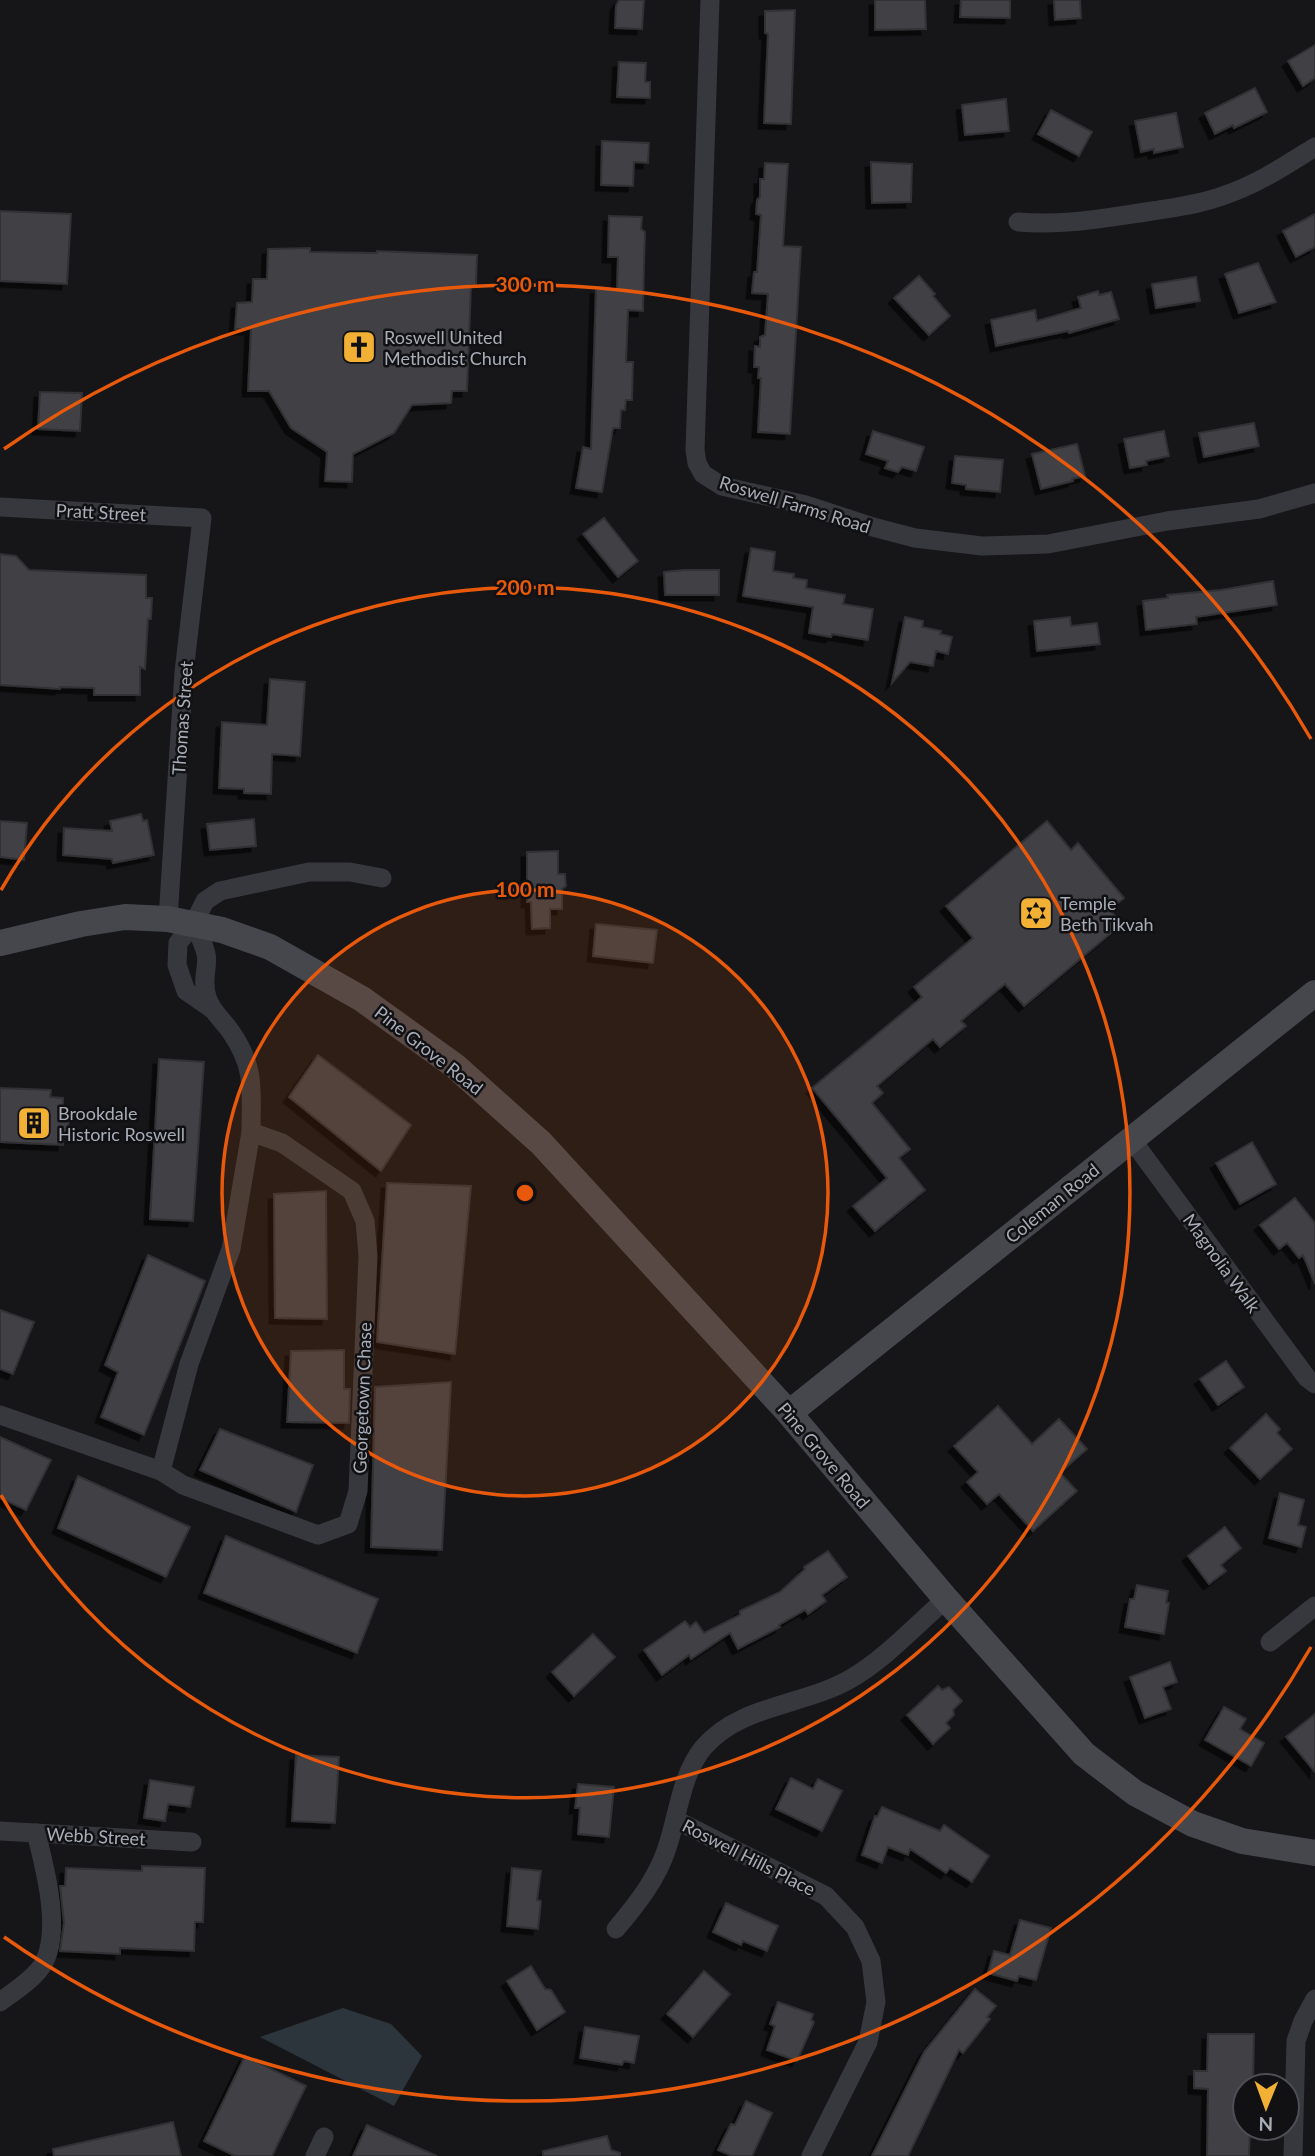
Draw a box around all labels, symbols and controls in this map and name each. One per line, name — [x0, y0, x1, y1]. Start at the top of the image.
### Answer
text: 300 m — [495, 271, 555, 296]
place label: Roswell United Methodist Church — [384, 326, 527, 369]
church icon: Roswell United Methodist Church — [340, 328, 378, 366]
street label: Roswell Farms Road — [717, 471, 873, 537]
street label: Pratt Street — [55, 499, 147, 525]
text: 200 m — [495, 574, 555, 599]
street label: Thomas Street — [167, 660, 197, 776]
text: 100 m — [495, 876, 555, 901]
place label: Temple Beth Tikvah — [1060, 892, 1154, 935]
synagogue icon: Temple Beth Tikvah — [1017, 894, 1055, 932]
street label: Pine Grove Road — [370, 1001, 488, 1099]
place label: Brookdale Historic Roswell — [58, 1102, 185, 1145]
building icon: Brookdale Historic Roswell — [15, 1104, 53, 1142]
street label: Coleman Road — [1001, 1159, 1103, 1247]
centre of rings — [513, 1181, 537, 1205]
street label: Magnolia Walk — [1179, 1209, 1266, 1317]
street label: Georgetown Chase — [348, 1322, 376, 1474]
street label: Pine Grove Road — [773, 1398, 875, 1512]
street label: Roswell Hills Place — [679, 1814, 819, 1900]
street label: Webb Street — [46, 1822, 147, 1850]
north arrow — [1231, 2072, 1301, 2142]
text: N — [1258, 2113, 1273, 2136]

